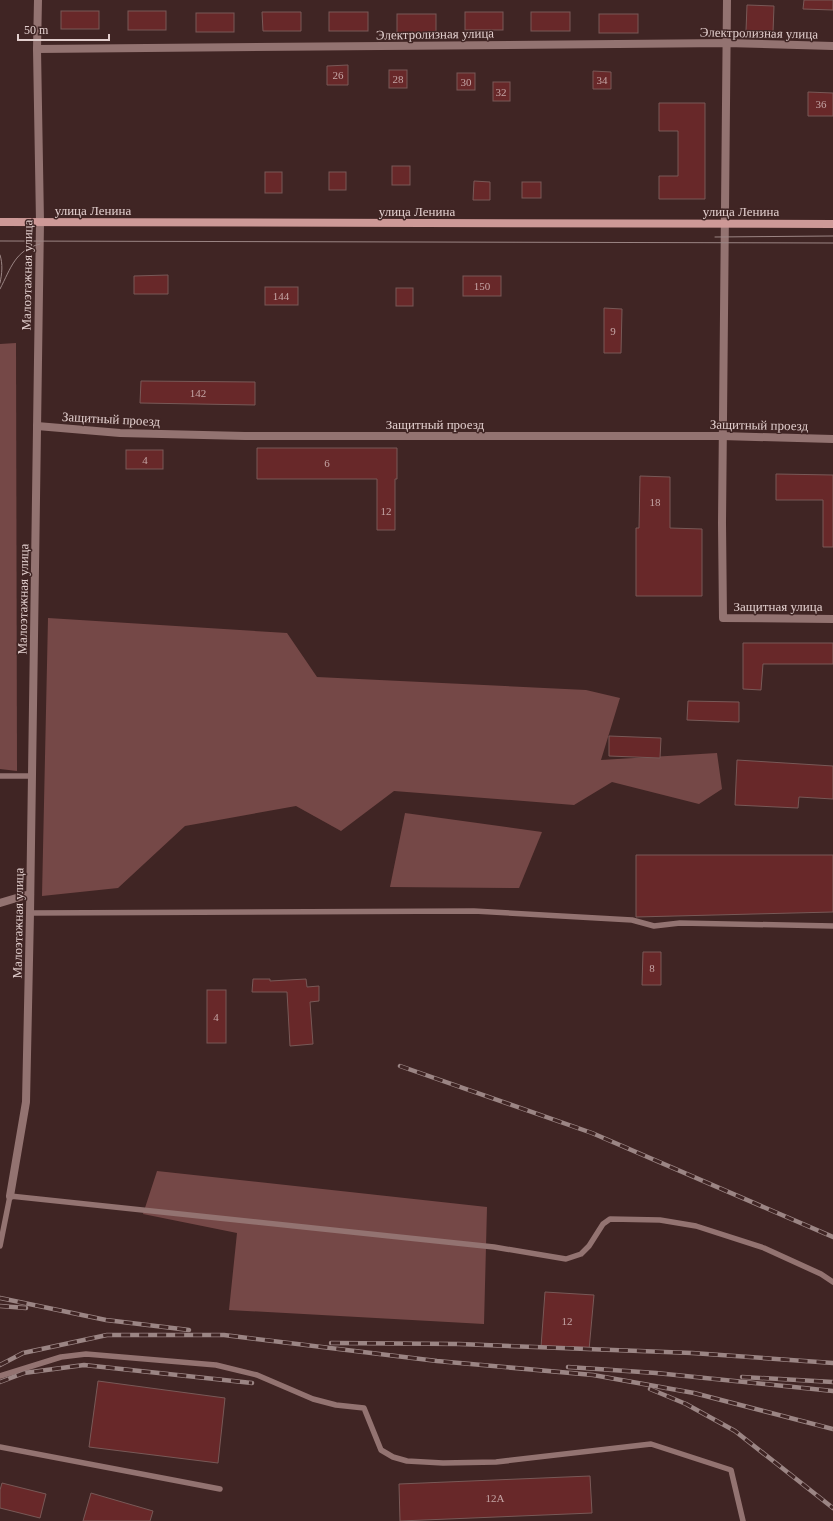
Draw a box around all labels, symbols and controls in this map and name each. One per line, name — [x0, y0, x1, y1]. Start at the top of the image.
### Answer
scale bar — [18, 16, 109, 42]
text: 50 m — [24, 23, 49, 37]
street label: Электролизная улица — [700, 24, 818, 42]
street label: Электролизная улица — [376, 25, 494, 43]
house number: 26 — [333, 69, 344, 81]
house number: 28 — [393, 73, 404, 85]
house number: 34 — [597, 74, 608, 86]
house number: 30 — [461, 76, 472, 88]
house number: 32 — [496, 86, 507, 98]
house number: 36 — [816, 98, 827, 110]
street label: улица Ленина — [55, 203, 131, 218]
street label: улица Ленина — [379, 204, 455, 219]
street label: улица Ленина — [703, 204, 779, 219]
street label: Малоэтажная улица — [19, 219, 35, 331]
house number: 150 — [474, 280, 491, 292]
house number: 144 — [273, 290, 290, 302]
house number: 9 — [610, 325, 616, 337]
house number: 142 — [190, 387, 206, 399]
street label: Защитный проезд — [61, 409, 161, 429]
street label: Защитный проезд — [386, 417, 485, 432]
street label: Защитный проезд — [710, 417, 809, 433]
house number: 4 — [142, 454, 148, 466]
house number: 6 — [324, 457, 330, 469]
house number: 18 — [650, 496, 661, 508]
house number: 12 — [381, 505, 392, 517]
street label: Малоэтажная улица — [15, 543, 31, 655]
street label: Защитная улица — [734, 599, 823, 614]
street label: Малоэтажная улица — [10, 867, 26, 979]
house number: 8 — [649, 962, 655, 974]
house number: 4 — [213, 1011, 219, 1023]
house number: 12 — [562, 1315, 573, 1327]
house number: 12А — [486, 1492, 505, 1504]

